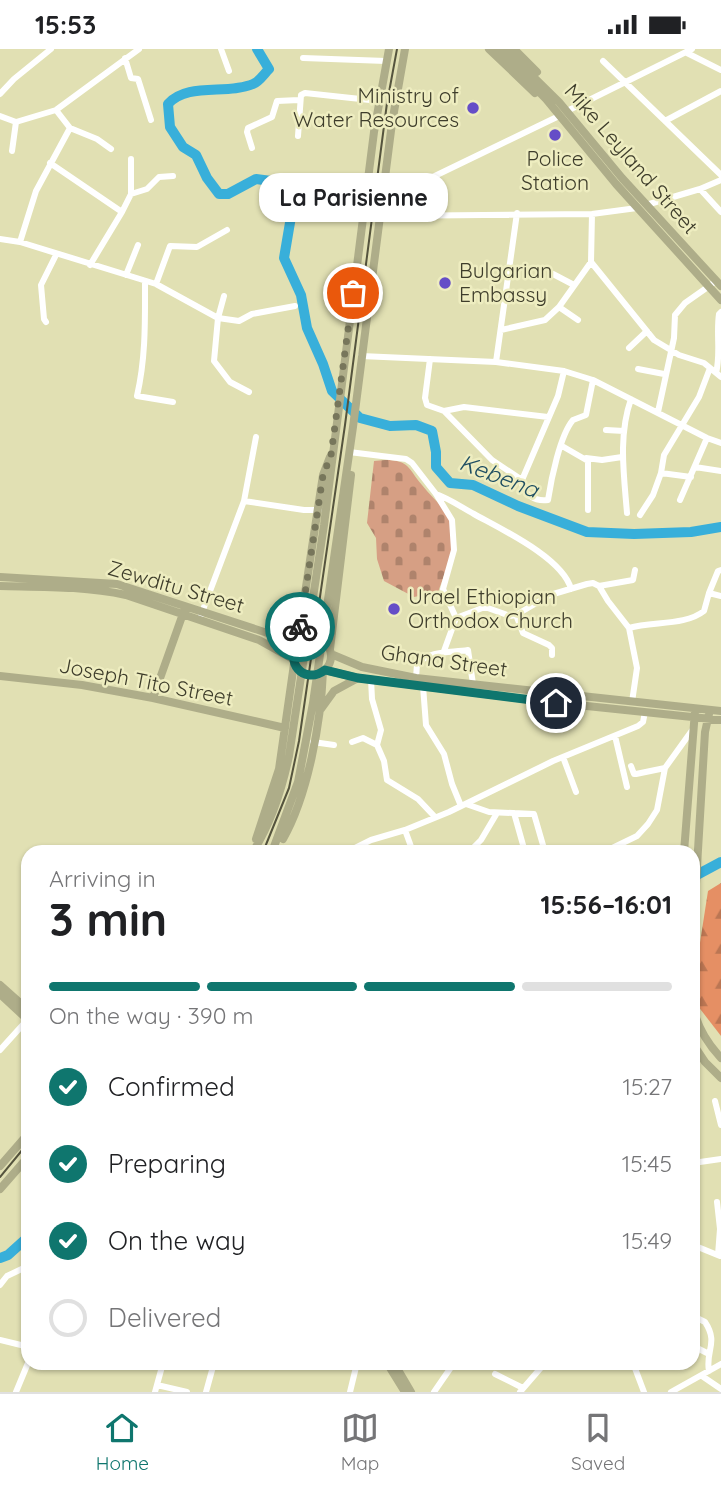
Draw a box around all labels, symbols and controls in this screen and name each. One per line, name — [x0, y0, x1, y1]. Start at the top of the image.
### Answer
text: 15:53 — [35, 8, 96, 41]
street label: Mike Leyland Street — [559, 78, 704, 239]
place label: Ministry of Water Resources — [293, 82, 459, 132]
marker: Ministry of Water Resources — [465, 100, 481, 116]
marker: Police Station — [547, 127, 563, 143]
place label: Police Station — [521, 145, 589, 195]
callout: La Parisienne — [258, 174, 448, 223]
text: La Parisienne — [279, 183, 428, 212]
place label: Bulgarian Embassy — [459, 257, 552, 307]
pin — [323, 263, 383, 323]
icon: bag — [334, 274, 372, 312]
marker: Bulgarian Embassy — [437, 275, 453, 291]
water label: Kebena — [456, 447, 544, 504]
street label: Zewditu Street — [105, 554, 247, 618]
place label: Urael Ethiopian Orthodox Church — [408, 583, 573, 633]
courier — [265, 592, 335, 662]
marker: Urael Ethiopian Orthodox Church — [386, 601, 402, 617]
icon: bike — [281, 608, 319, 646]
street label: Ghana Street — [379, 638, 509, 682]
street label: Joseph Tito Street — [57, 651, 235, 711]
pin — [526, 673, 586, 733]
icon: home — [537, 684, 575, 722]
text: Arriving in — [49, 864, 156, 893]
text: 15:56–16:01 — [540, 888, 672, 921]
text: 3 min — [49, 890, 167, 948]
text: On the way · 390 m — [49, 1001, 254, 1030]
icon: check — [49, 1068, 87, 1106]
text: Confirmed — [108, 1070, 235, 1103]
text: 15:27 — [623, 1072, 672, 1101]
icon: check — [49, 1145, 87, 1183]
text: Preparing — [108, 1147, 226, 1180]
text: 15:45 — [622, 1149, 672, 1178]
icon: check — [49, 1222, 87, 1260]
text: On the way — [108, 1224, 246, 1257]
text: 15:49 — [622, 1226, 672, 1255]
text: Delivered — [108, 1301, 221, 1334]
tab: Home — [96, 1409, 149, 1475]
tab: Map — [341, 1409, 379, 1475]
tab: Saved — [571, 1409, 625, 1475]

